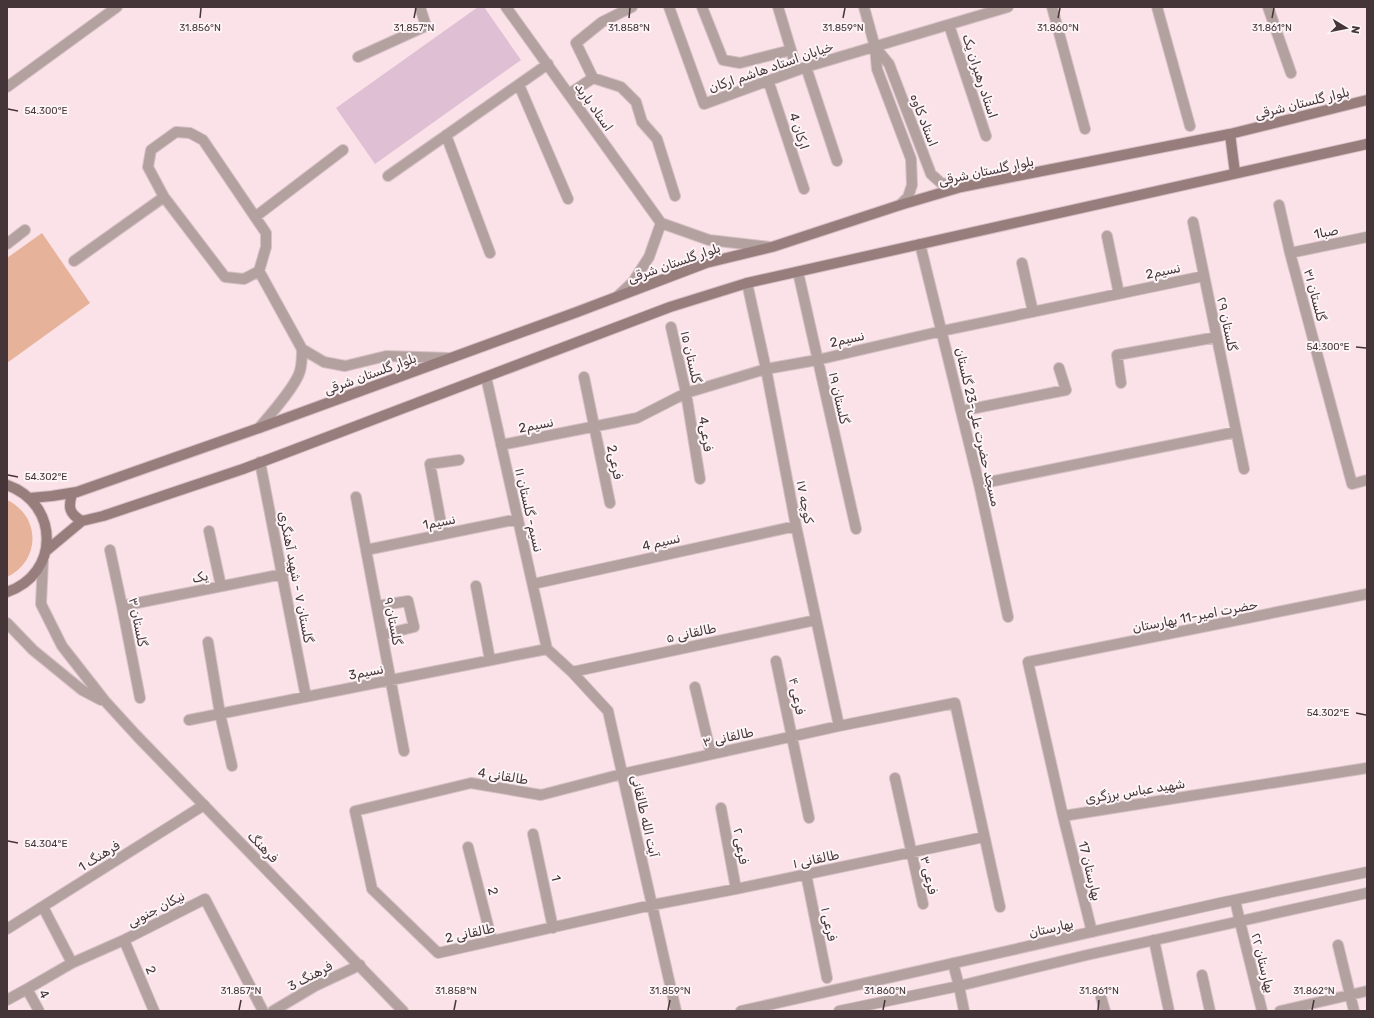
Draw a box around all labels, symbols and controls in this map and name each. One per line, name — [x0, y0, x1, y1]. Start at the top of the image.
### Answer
north arrow — [1326, 8, 1366, 48]
text: 31.856°N — [179, 22, 221, 34]
text: 31.857°N — [394, 22, 434, 34]
text: 31.858°N — [608, 22, 650, 34]
text: 31.859°N — [822, 22, 864, 34]
text: 31.860°N — [1037, 22, 1079, 34]
text: 31.861°N — [1252, 22, 1292, 34]
text: N — [1348, 25, 1362, 35]
street label: استاد رهبران یک — [958, 32, 1001, 120]
street label: خیابان استاد هاشم ارکان — [707, 39, 836, 96]
street label: استاد باربد — [571, 80, 616, 135]
street label: بلوار گلستان شرقی — [1253, 84, 1351, 123]
street label: استاد کاوه — [906, 92, 941, 149]
text: 54.300°E — [24, 105, 68, 117]
street label: ارکان 4 — [785, 111, 812, 152]
street label: بلوار گلستان شرقی — [937, 154, 1035, 189]
street label: صبا1 — [1312, 222, 1340, 242]
street label: بلوار گلستان شرقی — [626, 240, 723, 287]
street label: نسیم2 — [1144, 260, 1182, 283]
street label: گلستان ۳۱ — [1301, 267, 1329, 323]
street label: گلستان ۲۹ — [1214, 296, 1240, 353]
street label: نسیم2 — [828, 328, 866, 351]
street label: گلستان ۱۵ — [678, 329, 704, 385]
text: 54.300°E — [1306, 341, 1350, 353]
street label: مسجد حضرت علی-23 گلستان — [951, 346, 1004, 508]
street label: بلوار گلستان شرقی — [322, 350, 419, 399]
street label: گلستان ۱۹ — [826, 371, 852, 425]
street label: نسیم2 — [517, 414, 555, 437]
street label: فرعی4 — [695, 415, 716, 453]
street label: فرعی2 — [603, 443, 626, 481]
street label: نسیم- گلستان ۱۱ — [511, 466, 546, 554]
text: 54.302°E — [25, 471, 67, 483]
street label: کوچه ۱۷ — [792, 479, 817, 525]
street label: گلستان ۷ - شهید آهنگری — [275, 510, 316, 644]
street label: نسیم1 — [421, 511, 457, 533]
street label: نسیم 4 — [640, 530, 682, 555]
street label: یک — [190, 568, 210, 586]
street label: گلستان ۳ — [126, 596, 150, 648]
street label: گلستان ۹ — [381, 596, 405, 646]
street label: حضرت امیر-11 بهارستان — [1131, 596, 1259, 637]
street label: طالقانی ۵ — [664, 620, 718, 647]
street label: نسیم3 — [347, 661, 385, 684]
street label: فرعی ۴ — [785, 676, 808, 716]
text: 54.302°E — [1307, 707, 1349, 719]
street label: طالقانی ۳ — [701, 724, 755, 751]
street label: طالقانی 4 — [476, 765, 529, 788]
street label: آیت الله طالقانی — [627, 773, 662, 859]
street label: شهید عباس برزگری — [1084, 776, 1186, 807]
street label: فرعی ۲ — [729, 827, 752, 866]
street label: فرهنگ — [244, 828, 281, 866]
street label: فرهنگ 1 — [76, 837, 123, 875]
text: 54.304°E — [24, 838, 68, 850]
street label: بهارستان 17 — [1074, 840, 1105, 903]
street label: طالقانی ۱ — [791, 847, 841, 872]
street label: فرعی ۳ — [916, 854, 941, 896]
street label: 1 — [548, 874, 564, 882]
street label: 2 — [485, 885, 501, 897]
street label: نیکان جنوبی — [125, 888, 188, 931]
street label: فرعی ۱ — [817, 906, 840, 943]
street label: بهارستان — [1027, 916, 1075, 941]
street label: طالقانی 2 — [444, 920, 496, 947]
street label: بهارستان ۲۲ — [1247, 931, 1278, 995]
street label: فرهنگ 3 — [285, 958, 335, 995]
street label: 2 — [143, 964, 159, 976]
text: 31.857°N — [221, 985, 261, 997]
text: 31.858°N — [435, 985, 477, 997]
text: 31.859°N — [649, 985, 691, 997]
text: 31.860°N — [864, 985, 906, 997]
text: 31.861°N — [1079, 985, 1119, 997]
text: 31.862°N — [1293, 985, 1335, 997]
street label: 4 — [35, 987, 53, 1001]

